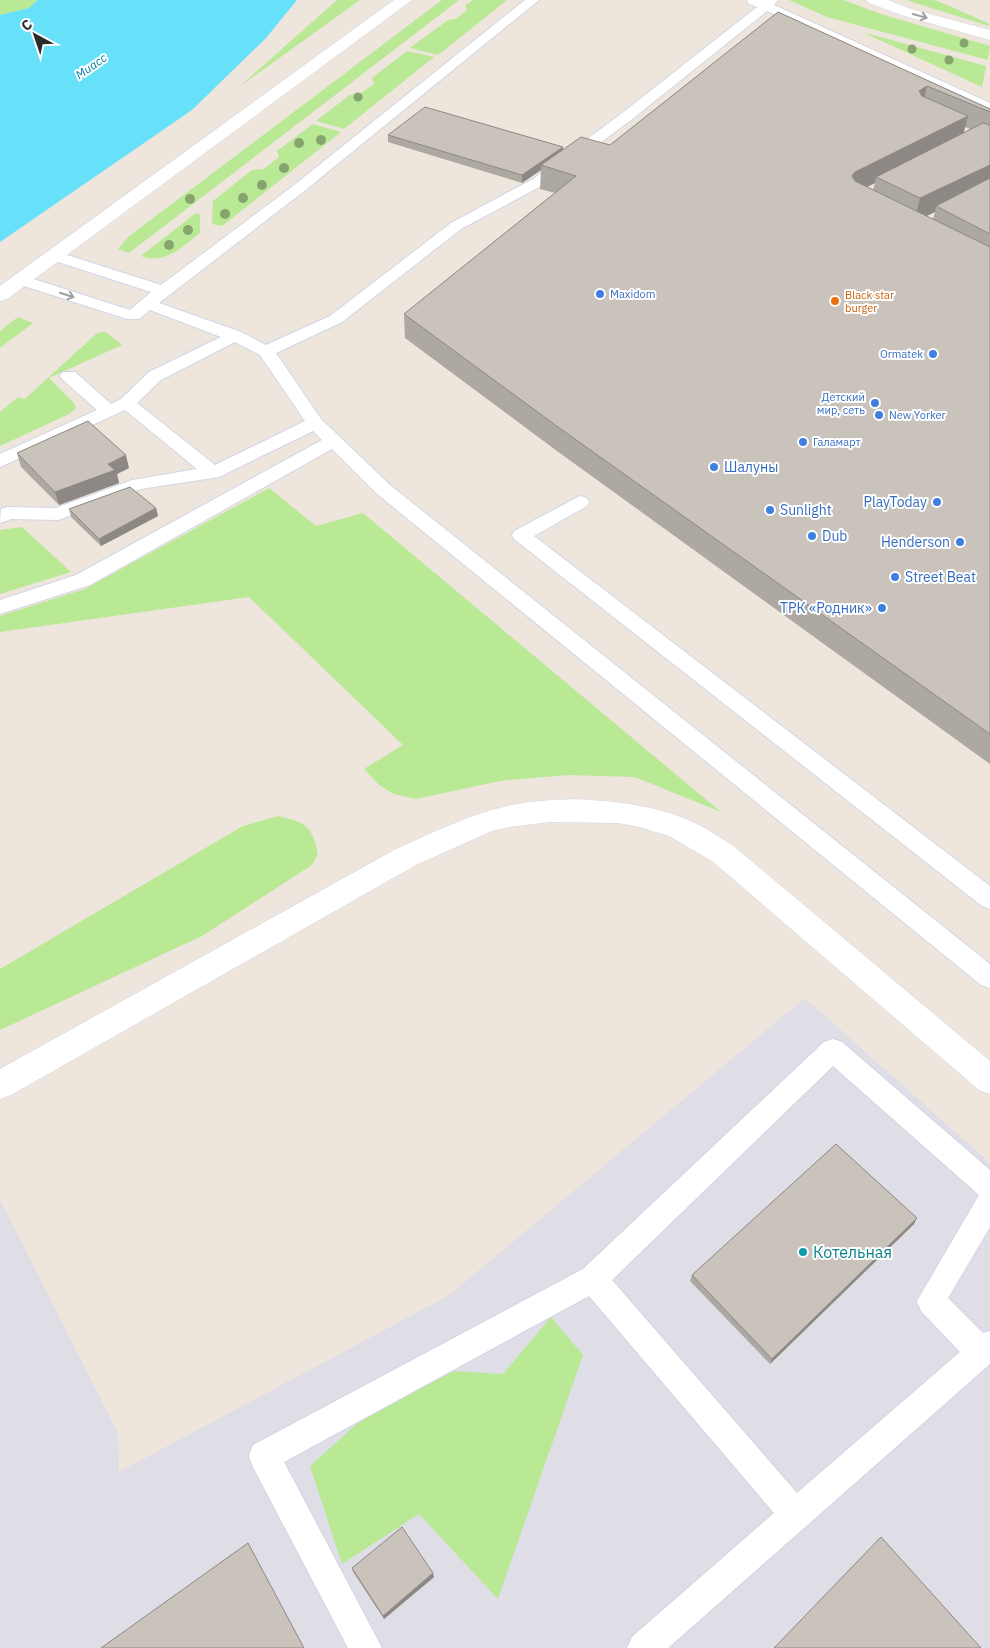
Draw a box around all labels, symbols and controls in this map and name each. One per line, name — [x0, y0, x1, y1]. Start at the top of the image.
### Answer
north arrow — [10, 10, 60, 60]
one-way arrow — [912, 11, 928, 21]
text: С — [17, 15, 36, 35]
water label: Миасс — [72, 50, 110, 82]
place label: Maxidom — [610, 287, 655, 301]
marker: Maxidom — [594, 288, 606, 300]
place label: Black star burger — [845, 288, 894, 315]
one-way arrow — [59, 291, 75, 300]
marker: Black star burger — [829, 295, 841, 307]
place label: Ormatek — [880, 347, 923, 361]
marker: Ormatek — [927, 348, 939, 360]
place label: Детский мир, сеть — [817, 390, 865, 417]
marker: Детский мир, сеть — [869, 397, 881, 409]
place label: New Yorker — [889, 408, 946, 422]
marker: New Yorker — [873, 409, 885, 421]
place label: Галамарт — [813, 435, 861, 449]
marker: Галамарт — [797, 436, 809, 448]
place label: Шалуны — [724, 458, 778, 476]
marker: Шалуны — [708, 461, 720, 473]
place label: PlayToday — [863, 493, 927, 511]
marker: PlayToday — [931, 496, 943, 508]
place label: Sunlight — [780, 501, 832, 519]
marker: Sunlight — [764, 504, 776, 516]
place label: Dub — [822, 527, 847, 545]
marker: Dub — [806, 530, 818, 542]
place label: Henderson — [881, 533, 950, 551]
marker: Henderson — [954, 536, 966, 548]
place label: Street Beat — [905, 568, 976, 586]
marker: Street Beat — [889, 571, 901, 583]
place label: ТРК «Родник» — [780, 599, 872, 617]
marker: ТРК «Родник» — [876, 602, 888, 614]
place label: Котельная — [813, 1242, 892, 1262]
marker: Котельная — [797, 1246, 809, 1258]

